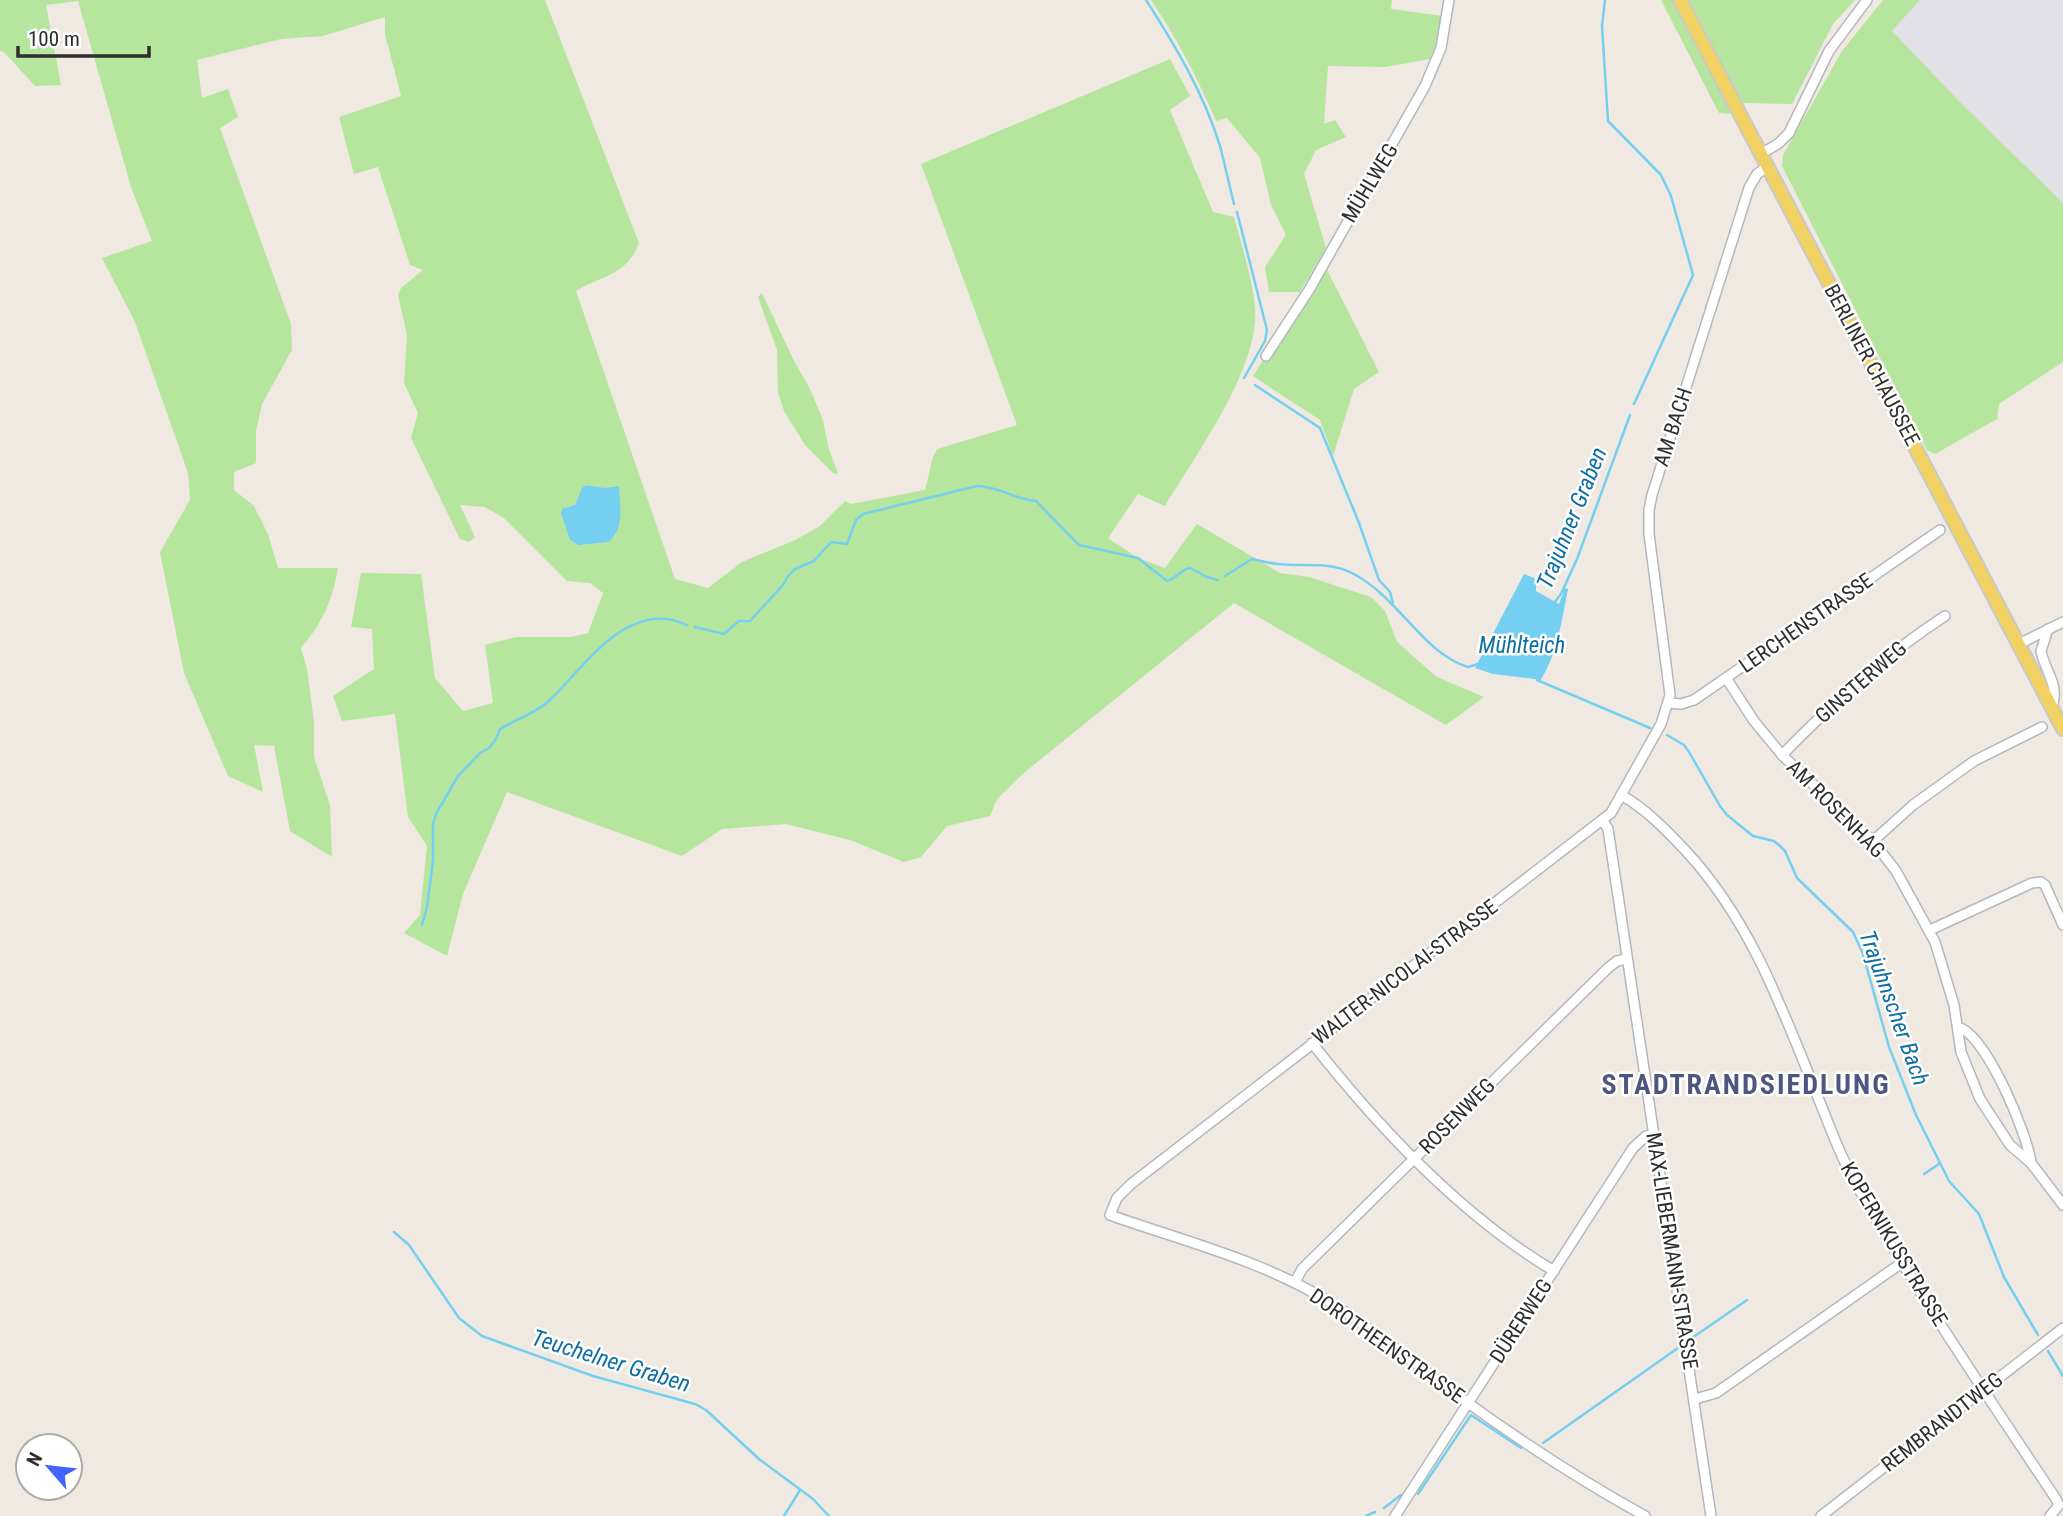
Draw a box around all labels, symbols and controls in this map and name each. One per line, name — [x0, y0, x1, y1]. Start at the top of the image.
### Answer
scale bar — [18, 14, 149, 58]
text: 100 m — [28, 27, 80, 51]
street label: MÜHLWEG — [1337, 139, 1403, 227]
street label: BERLINER CHAUSSEE — [1819, 280, 1925, 450]
street label: AM BACH — [1649, 385, 1697, 469]
water label: Trajuhner Graben — [1531, 443, 1613, 593]
street label: LERCHENSTRASSE — [1735, 568, 1877, 678]
water label: Mühlteich — [1479, 632, 1565, 659]
street label: GINSTERWEG — [1811, 636, 1911, 728]
street label: AM ROSENHAG — [1782, 755, 1890, 863]
street label: WALTER-NICOLAI-STRASSE — [1308, 895, 1502, 1049]
water label: Trajuhnscher Bach — [1853, 927, 1935, 1089]
district label: STADTRANDSIEDLUNG — [1601, 1068, 1891, 1101]
street label: ROSENWEG — [1414, 1073, 1500, 1159]
street label: MAX-LIEBERMANN-STRASSE — [1641, 1131, 1703, 1371]
street label: KOPERNIKUSSTRASSE — [1836, 1158, 1952, 1330]
street label: DÜRERWEG — [1485, 1274, 1557, 1368]
street label: DOROTHEENSTRASSE — [1305, 1284, 1469, 1408]
water label: Teuchelner Graben — [529, 1324, 693, 1398]
street label: REMBRANDTWEG — [1877, 1367, 2007, 1477]
north arrow — [14, 1432, 84, 1502]
text: N — [22, 1449, 47, 1470]

